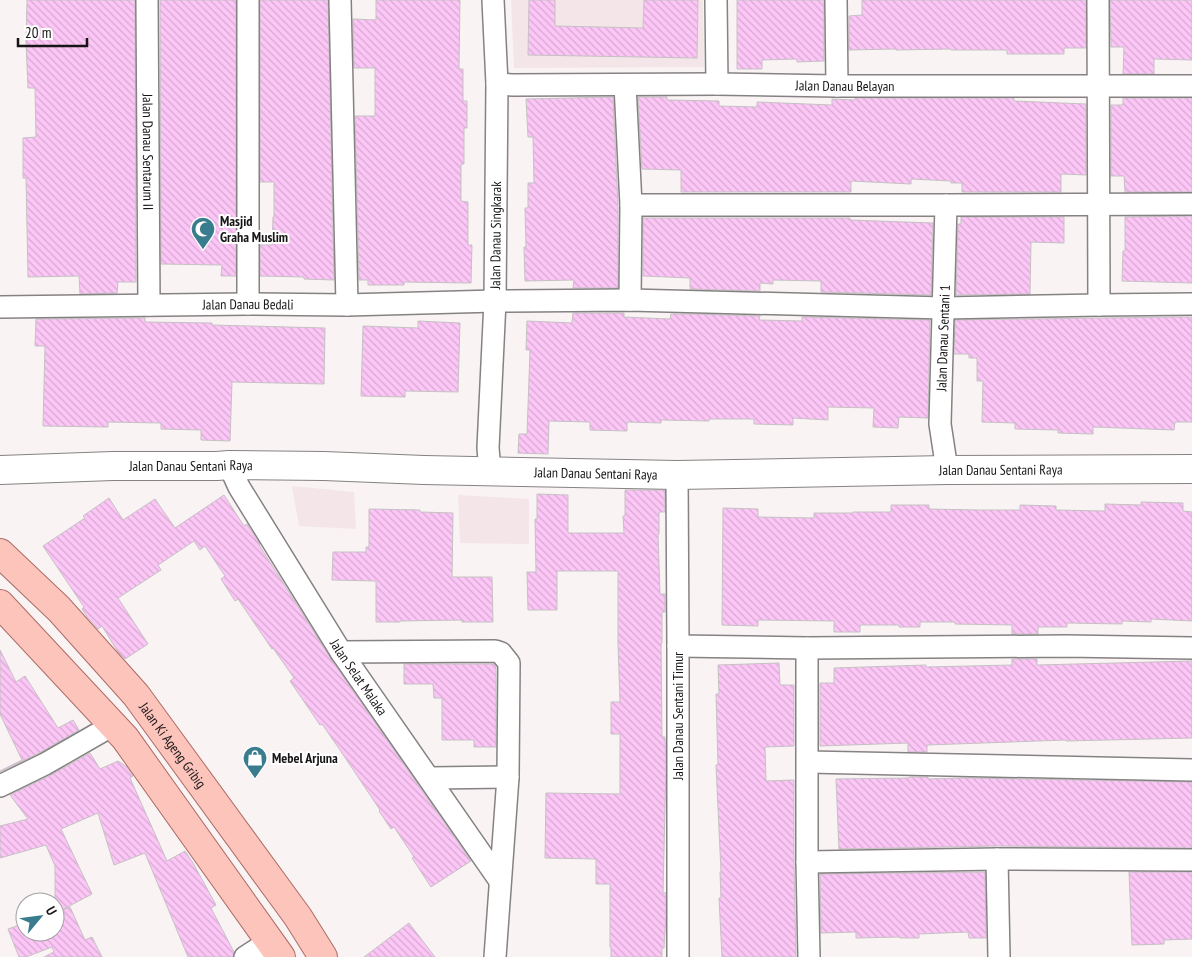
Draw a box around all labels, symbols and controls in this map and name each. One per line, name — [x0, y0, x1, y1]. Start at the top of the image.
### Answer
scale bar — [18, 15, 86, 47]
text: 20 m — [25, 23, 51, 42]
street label: Jalan Danau Belayan — [794, 76, 894, 95]
street label: Jalan Danau Sentarum II — [139, 93, 157, 210]
street label: Jalan Danau Singkarak — [486, 181, 505, 290]
place label: Masjid Graha Muslim — [220, 212, 288, 246]
mosque icon: Masjid Graha Muslim — [190, 216, 216, 250]
street label: Jalan Danau Sentani 1 — [932, 284, 954, 393]
street label: Jalan Danau Bedali — [201, 295, 294, 314]
street label: Jalan Danau Sentani Raya — [128, 456, 253, 475]
street label: Jalan Danau Sentani Raya — [938, 461, 1063, 479]
street label: Jalan Danau Sentani Raya — [533, 463, 658, 484]
street label: Jalan Selat Malaka — [326, 635, 391, 719]
street label: Jalan Danau Sentani Timur — [669, 652, 687, 781]
street label: Jalan Ki Ageng Gribig — [135, 698, 210, 792]
shop icon: Mebel Arjuna — [242, 745, 268, 779]
place label: Mebel Arjuna — [272, 749, 338, 767]
north arrow — [15, 892, 65, 942]
text: U — [42, 903, 61, 918]

